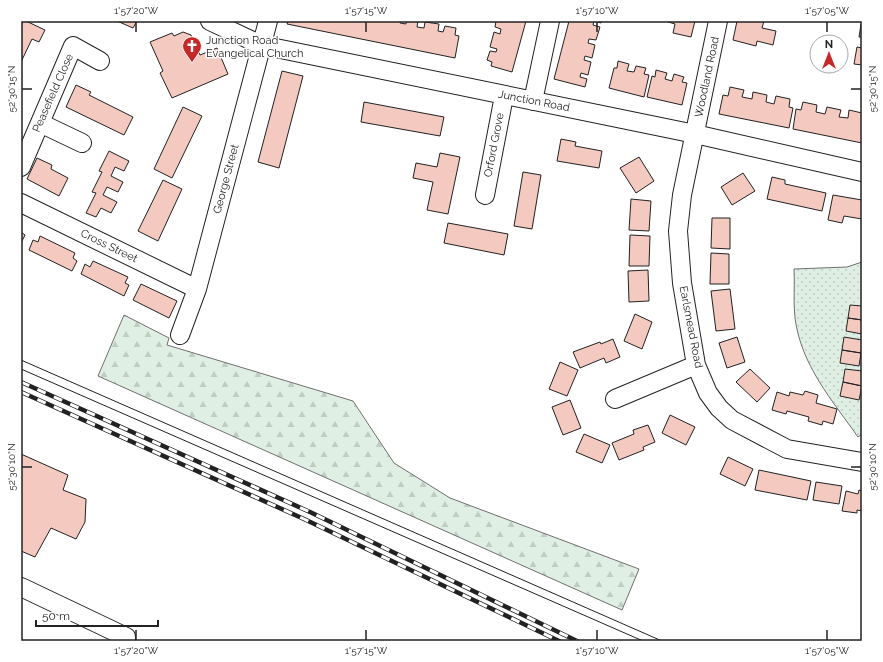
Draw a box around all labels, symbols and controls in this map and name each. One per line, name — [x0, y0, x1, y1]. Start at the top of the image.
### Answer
text: 1°57'20"W — [114, 5, 159, 16]
text: 1°57'15"W — [345, 5, 388, 16]
text: 1°57'10"W — [575, 5, 619, 16]
text: 1°57'05"W — [805, 5, 850, 16]
place label: Junction Road Evangelical Church — [206, 34, 303, 60]
north arrow — [809, 34, 849, 74]
church icon: Junction Road Evangelical Church — [181, 35, 203, 63]
street label: Woodland Road — [692, 35, 722, 119]
text: N — [825, 38, 833, 51]
street label: Peasefield Close — [30, 51, 76, 134]
text: 52°30'15"N — [6, 66, 17, 112]
text: 52°30'15"N — [867, 66, 878, 112]
street label: Junction Road — [497, 88, 571, 114]
street label: Orford Grove — [481, 111, 507, 178]
street label: George Street — [211, 143, 242, 215]
street label: Cross Street — [78, 227, 140, 266]
street label: Earlsmead Road — [677, 285, 705, 369]
text: 52°30'10"N — [6, 443, 17, 491]
text: 52°30'10"N — [867, 443, 878, 491]
scale bar — [36, 602, 158, 628]
text: 50 m — [42, 609, 70, 623]
text: 1°57'20"W — [114, 645, 159, 656]
text: 1°57'15"W — [345, 645, 388, 656]
text: 1°57'10"W — [575, 645, 619, 656]
text: 1°57'05"W — [805, 645, 850, 656]

